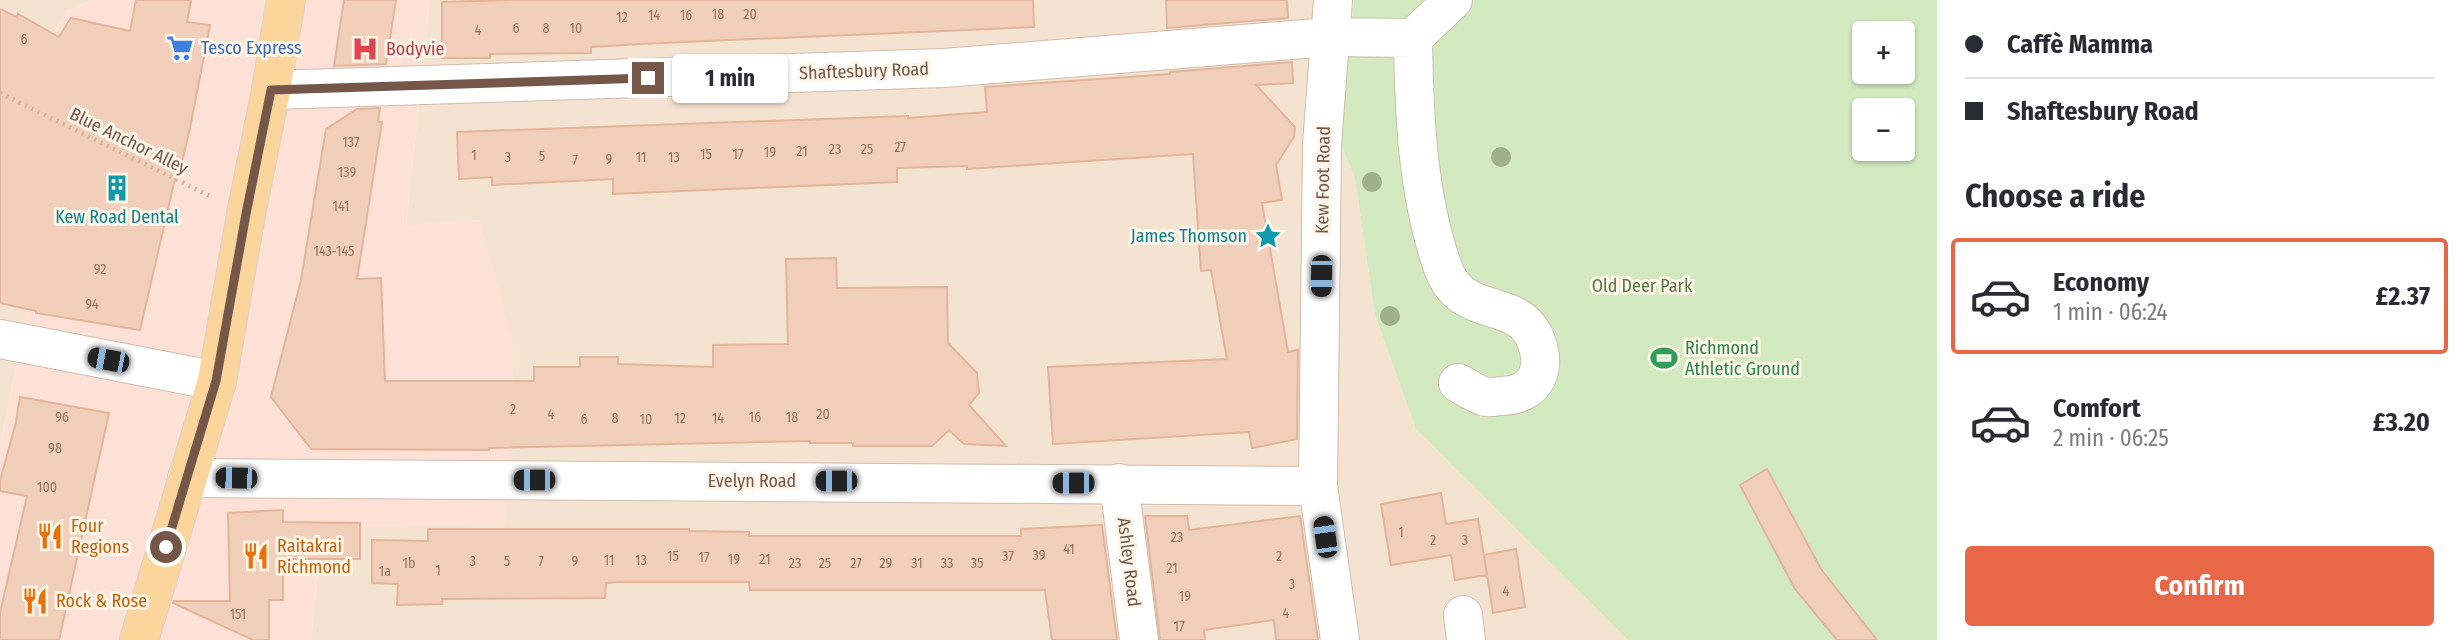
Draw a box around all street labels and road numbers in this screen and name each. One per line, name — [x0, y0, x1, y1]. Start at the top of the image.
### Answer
street label: Shaftesbury Road — [799, 58, 929, 84]
street label: Blue Anchor Alley — [66, 103, 192, 179]
street label: Kew Foot Road — [1311, 126, 1335, 234]
street label: Evelyn Road — [708, 470, 796, 492]
street label: Ashley Road — [1113, 516, 1145, 608]

